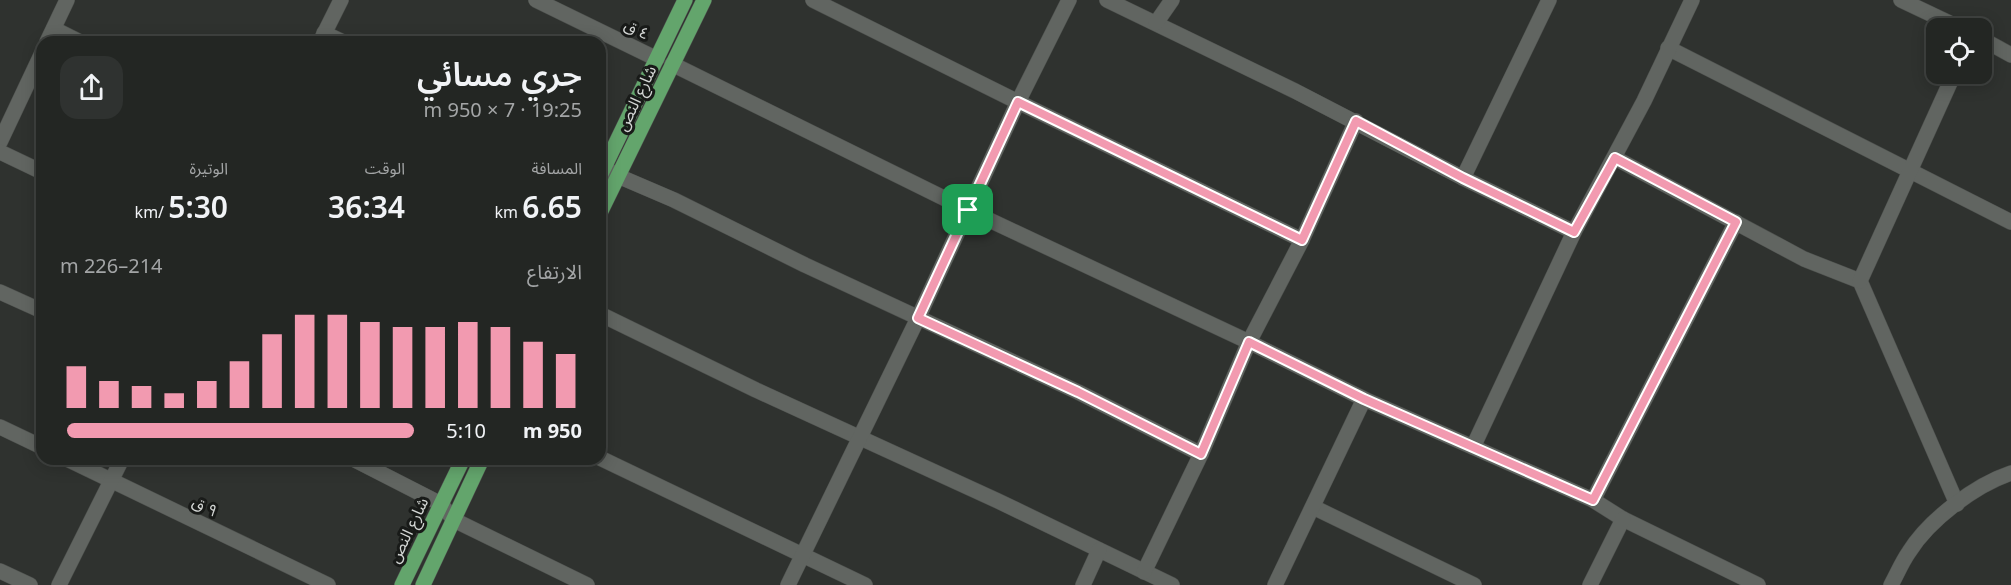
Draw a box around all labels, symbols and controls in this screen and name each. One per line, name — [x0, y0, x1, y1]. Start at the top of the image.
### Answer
street label: ٤ ق — [621, 14, 653, 44]
map controls — [1926, 18, 1992, 84]
button: locate — [1926, 18, 1992, 84]
text: جري مسائي — [417, 51, 582, 96]
button: share — [60, 56, 123, 119]
street label: شارع النص — [611, 62, 663, 135]
text: 19:25 · 7 × 950 m — [424, 96, 582, 123]
text: الوتيرة — [190, 157, 228, 179]
text: الوقت — [365, 157, 405, 179]
text: المسافة — [532, 157, 582, 179]
pin — [942, 184, 993, 235]
text: 5:30 — [168, 186, 228, 227]
text: 36:34 — [328, 186, 405, 227]
text: 6.65 — [522, 186, 582, 227]
icon: arrive — [951, 193, 984, 226]
text: /km — [135, 201, 168, 223]
text: km — [495, 201, 522, 223]
text: 214–226 m — [60, 252, 163, 279]
text: الارتفاع — [527, 258, 582, 285]
text: 5:10 — [446, 417, 486, 444]
text: 950 m — [523, 417, 582, 444]
street label: ٩ ق — [189, 490, 221, 522]
street label: شارع النص — [383, 494, 435, 567]

